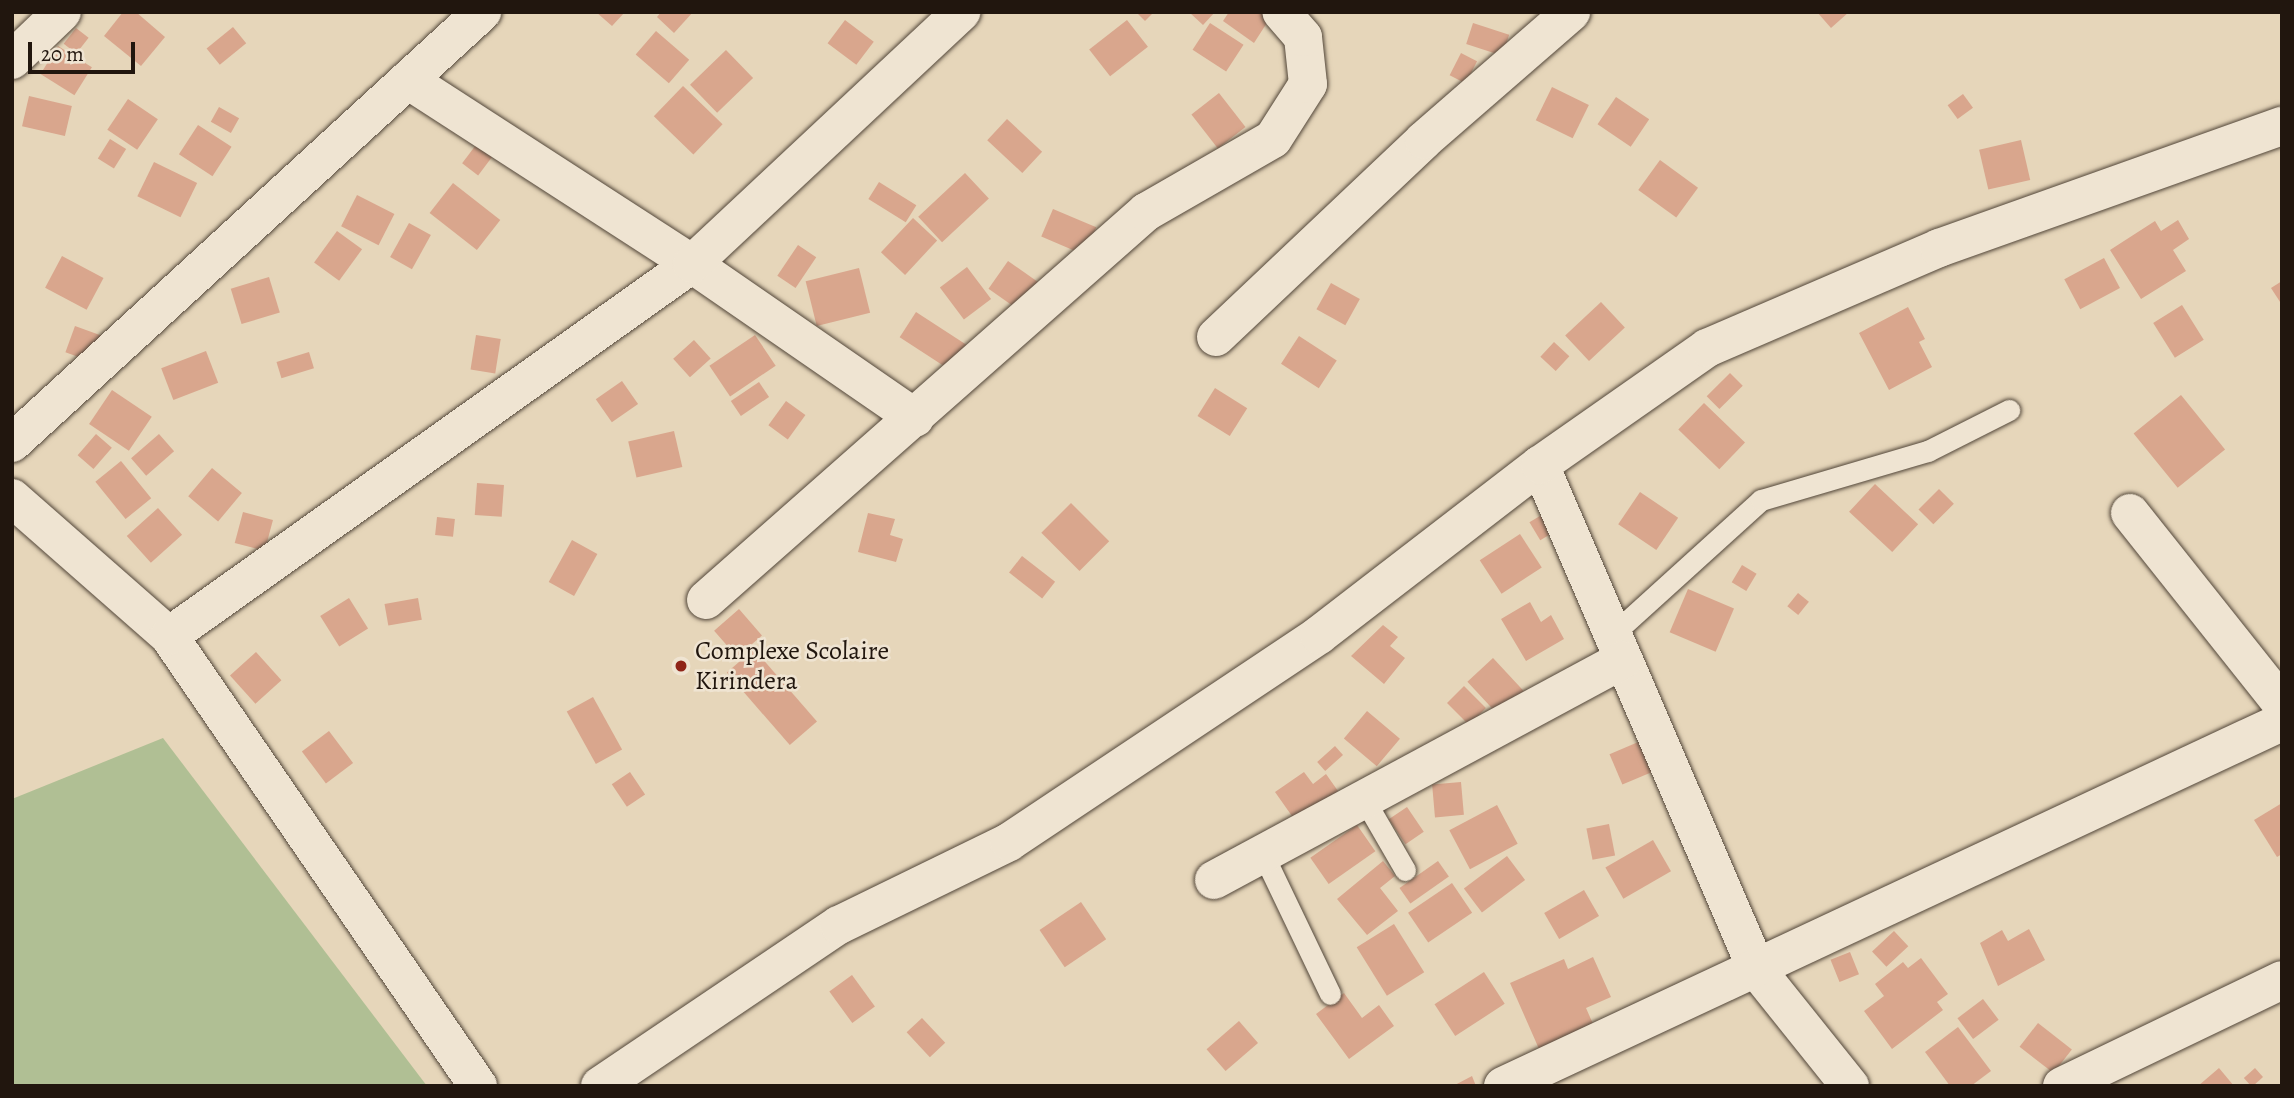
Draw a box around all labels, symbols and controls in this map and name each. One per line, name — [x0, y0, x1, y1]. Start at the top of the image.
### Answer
scale bar — [32, 28, 138, 72]
text: 20 m — [41, 40, 84, 68]
place label: Complexe Scolaire Kirindera — [695, 635, 889, 696]
marker: Complexe Scolaire Kirindera — [673, 658, 689, 674]

